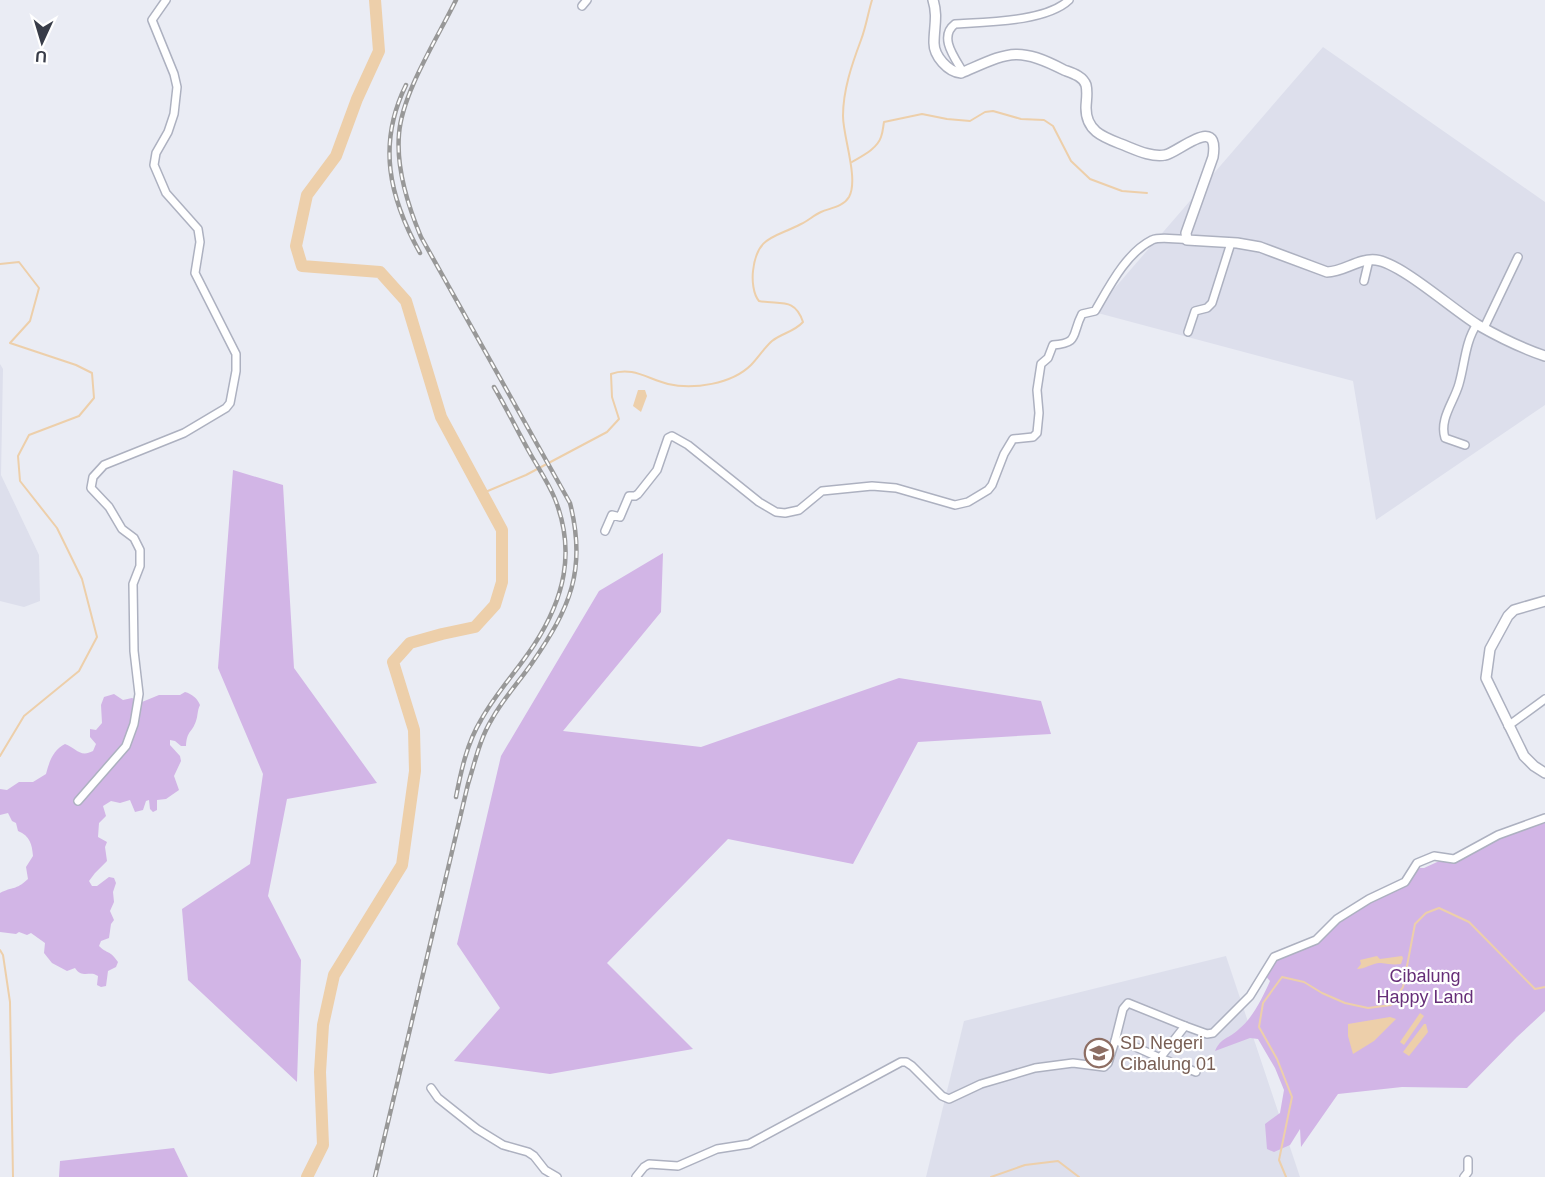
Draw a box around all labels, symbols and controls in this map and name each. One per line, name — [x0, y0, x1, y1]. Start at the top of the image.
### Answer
north arrow — [12, 12, 72, 72]
text: U — [35, 48, 47, 65]
park label: Cibalung Happy Land — [1376, 966, 1474, 1007]
place label: SD Negeri Cibalung 01 — [1120, 1033, 1216, 1074]
school or university icon: SD Negeri Cibalung 01 — [1083, 1037, 1115, 1069]

